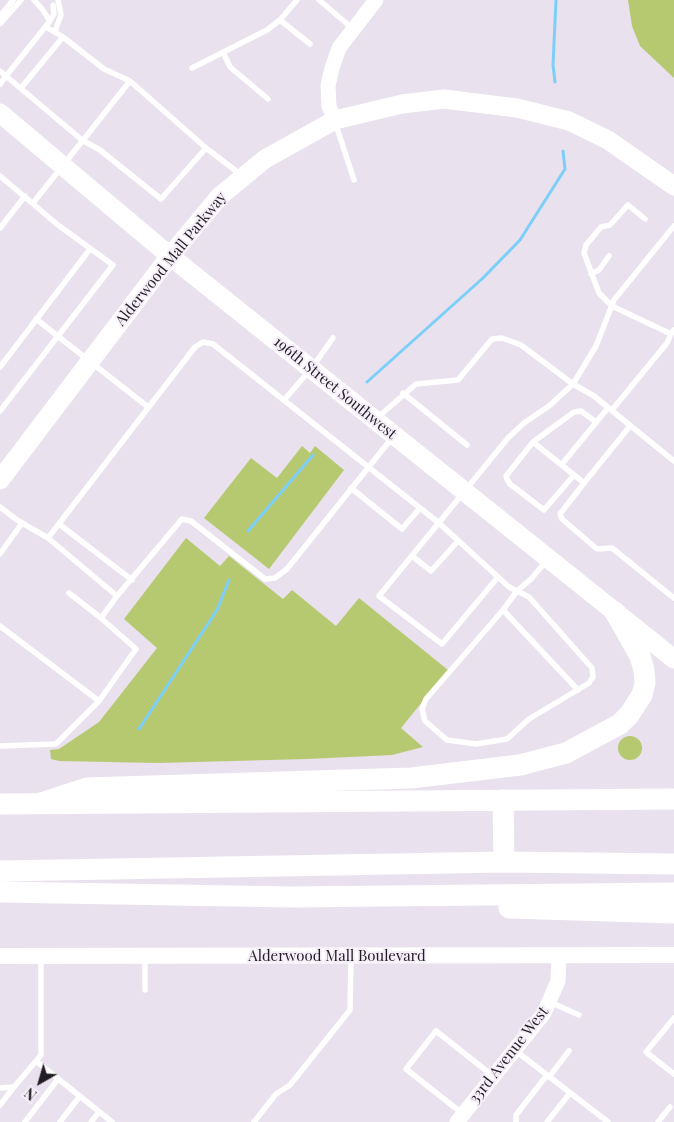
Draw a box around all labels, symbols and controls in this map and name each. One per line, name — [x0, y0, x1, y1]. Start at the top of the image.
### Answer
street label: Alderwood Mall Parkway — [112, 189, 230, 329]
street label: 196th Street Southwest — [270, 333, 400, 443]
street label: Alderwood Mall Boulevard — [248, 947, 426, 965]
street label: 33rd Avenue West — [466, 1003, 552, 1107]
north arrow — [15, 1057, 65, 1107]
text: N — [21, 1084, 40, 1105]

